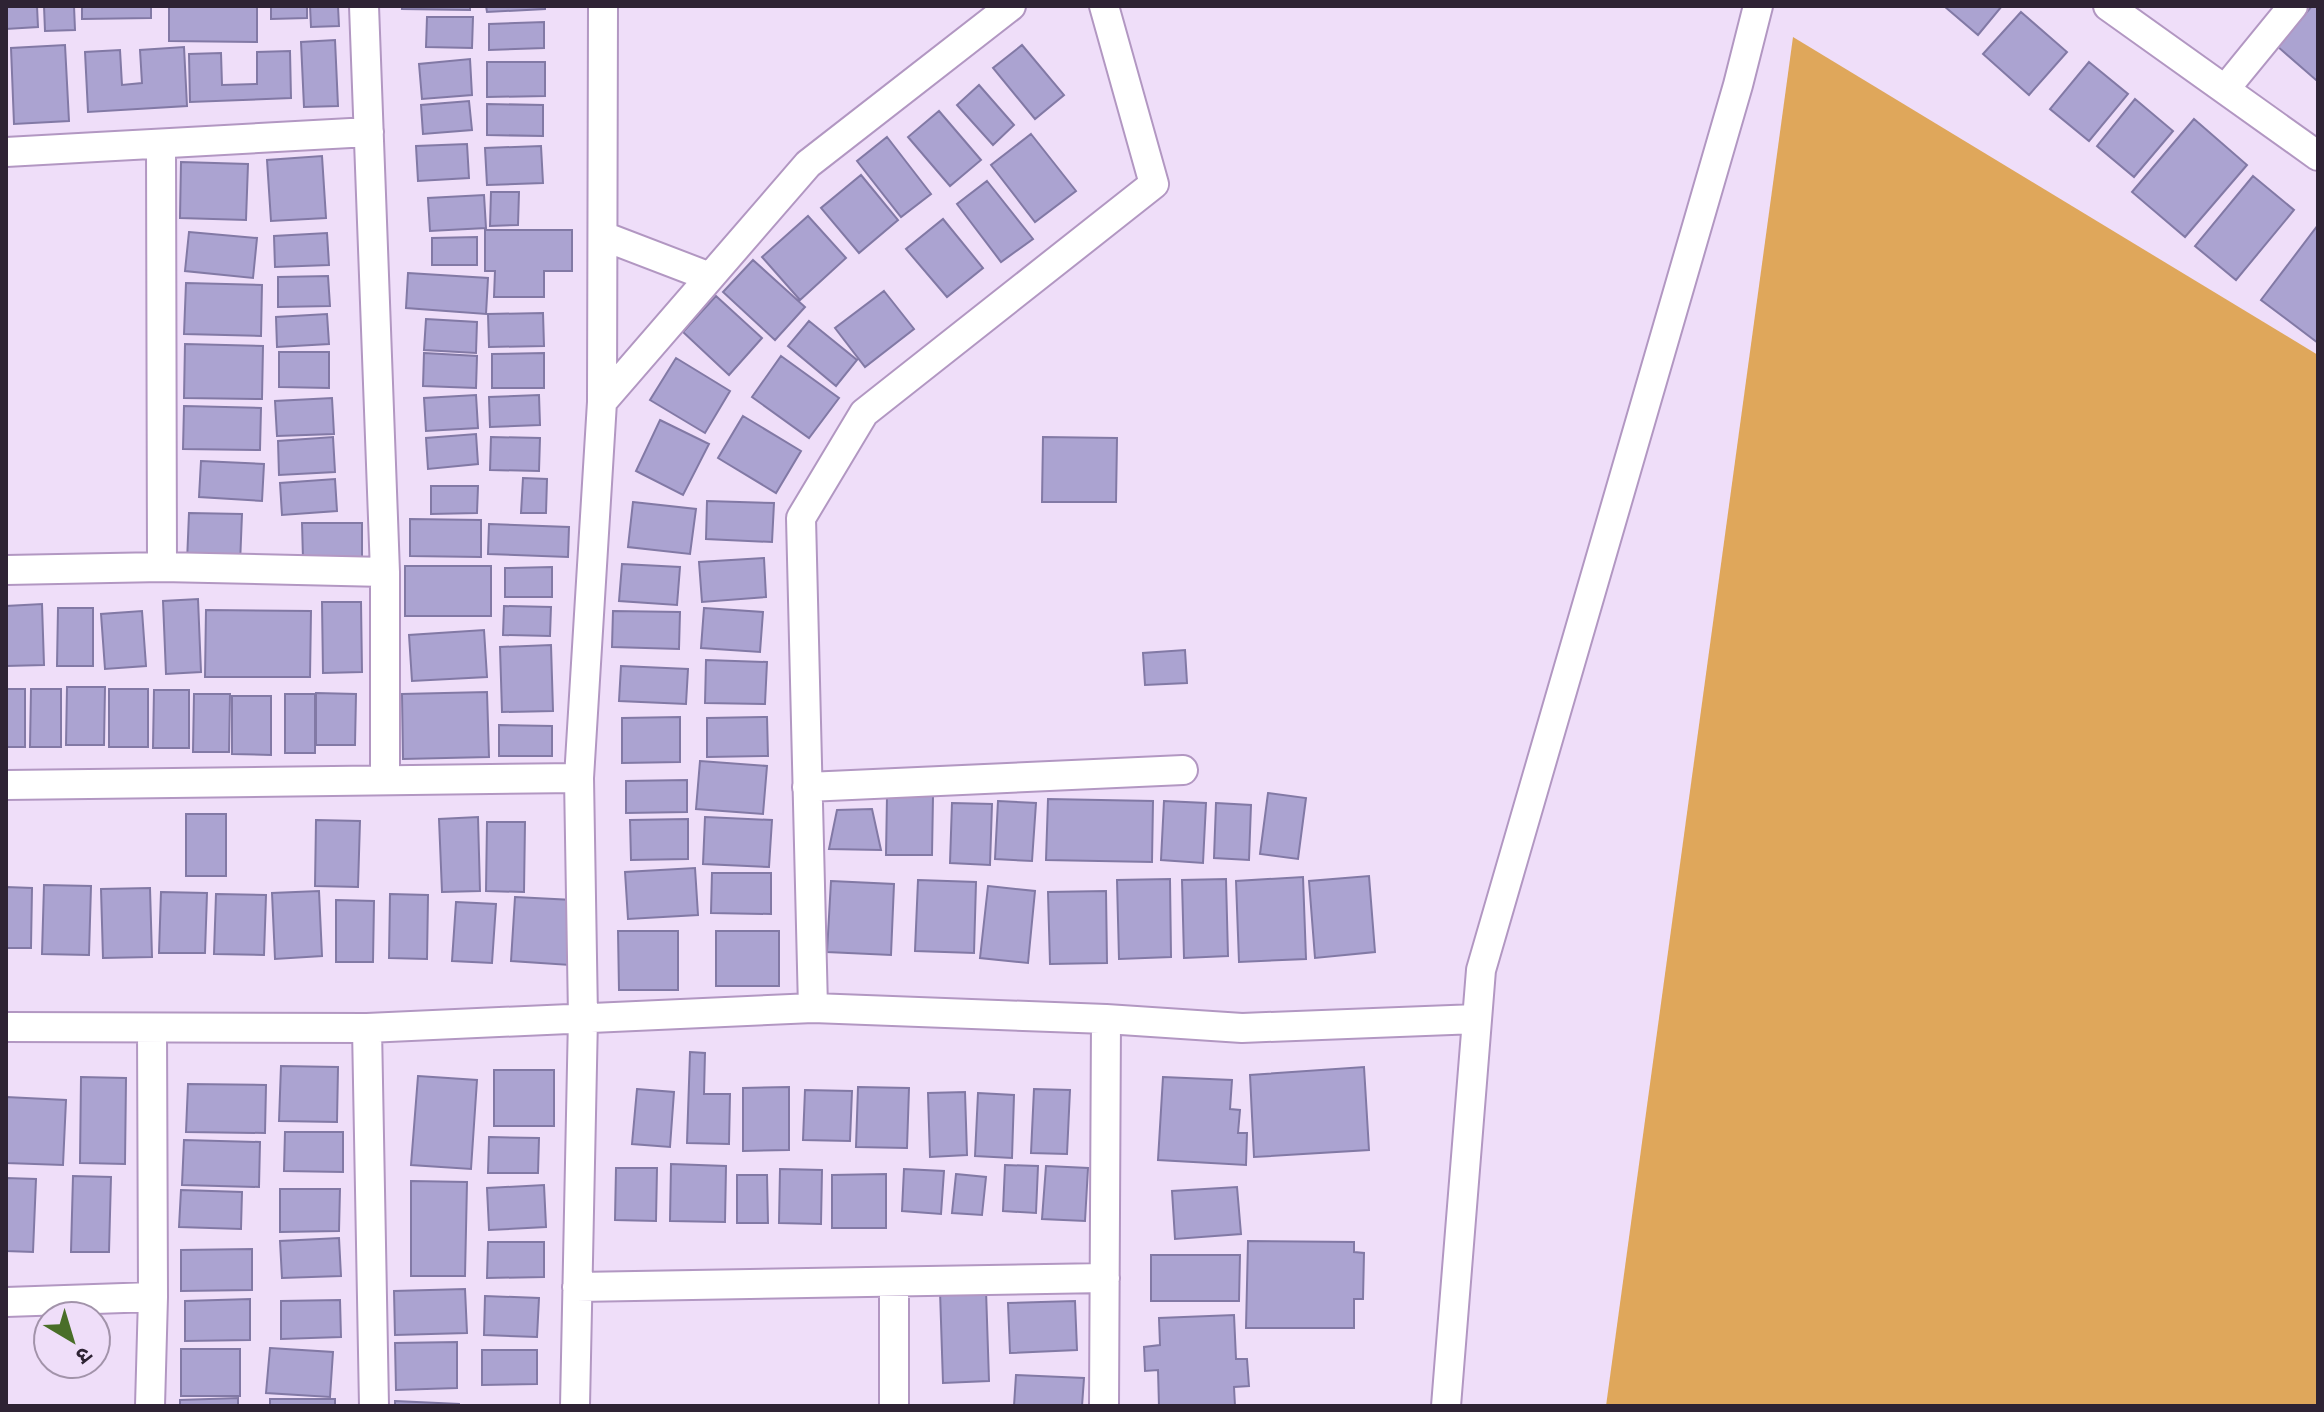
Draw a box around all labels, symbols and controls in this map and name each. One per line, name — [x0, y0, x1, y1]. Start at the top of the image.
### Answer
north arrow — [32, 1300, 112, 1380]
text: उ — [70, 1341, 98, 1371]

